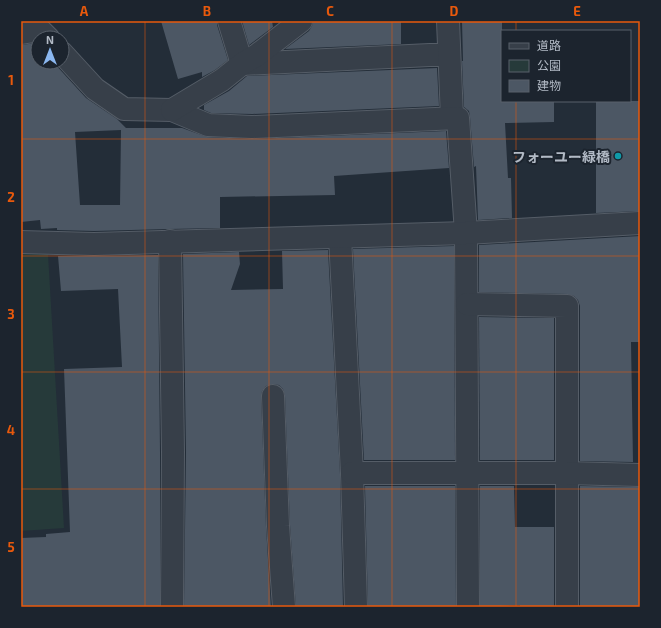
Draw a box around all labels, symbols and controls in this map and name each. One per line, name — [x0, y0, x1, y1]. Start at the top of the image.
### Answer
text: A — [80, 3, 89, 19]
text: B — [203, 3, 211, 19]
text: C — [326, 3, 334, 19]
text: D — [450, 3, 459, 19]
text: E — [573, 3, 581, 19]
north arrow — [30, 30, 70, 70]
legend — [501, 30, 631, 102]
text: N — [46, 33, 54, 46]
text: 道路 — [537, 38, 561, 52]
text: 公園 — [537, 58, 561, 72]
text: 1 — [8, 72, 14, 88]
text: 建物 — [537, 78, 561, 92]
place label: フォーユー緑橋 — [512, 148, 610, 165]
marker: フォーユー緑橋 — [613, 151, 623, 161]
text: 2 — [7, 189, 15, 205]
text: 3 — [7, 306, 15, 322]
text: 4 — [7, 422, 15, 438]
text: 5 — [7, 539, 15, 555]

